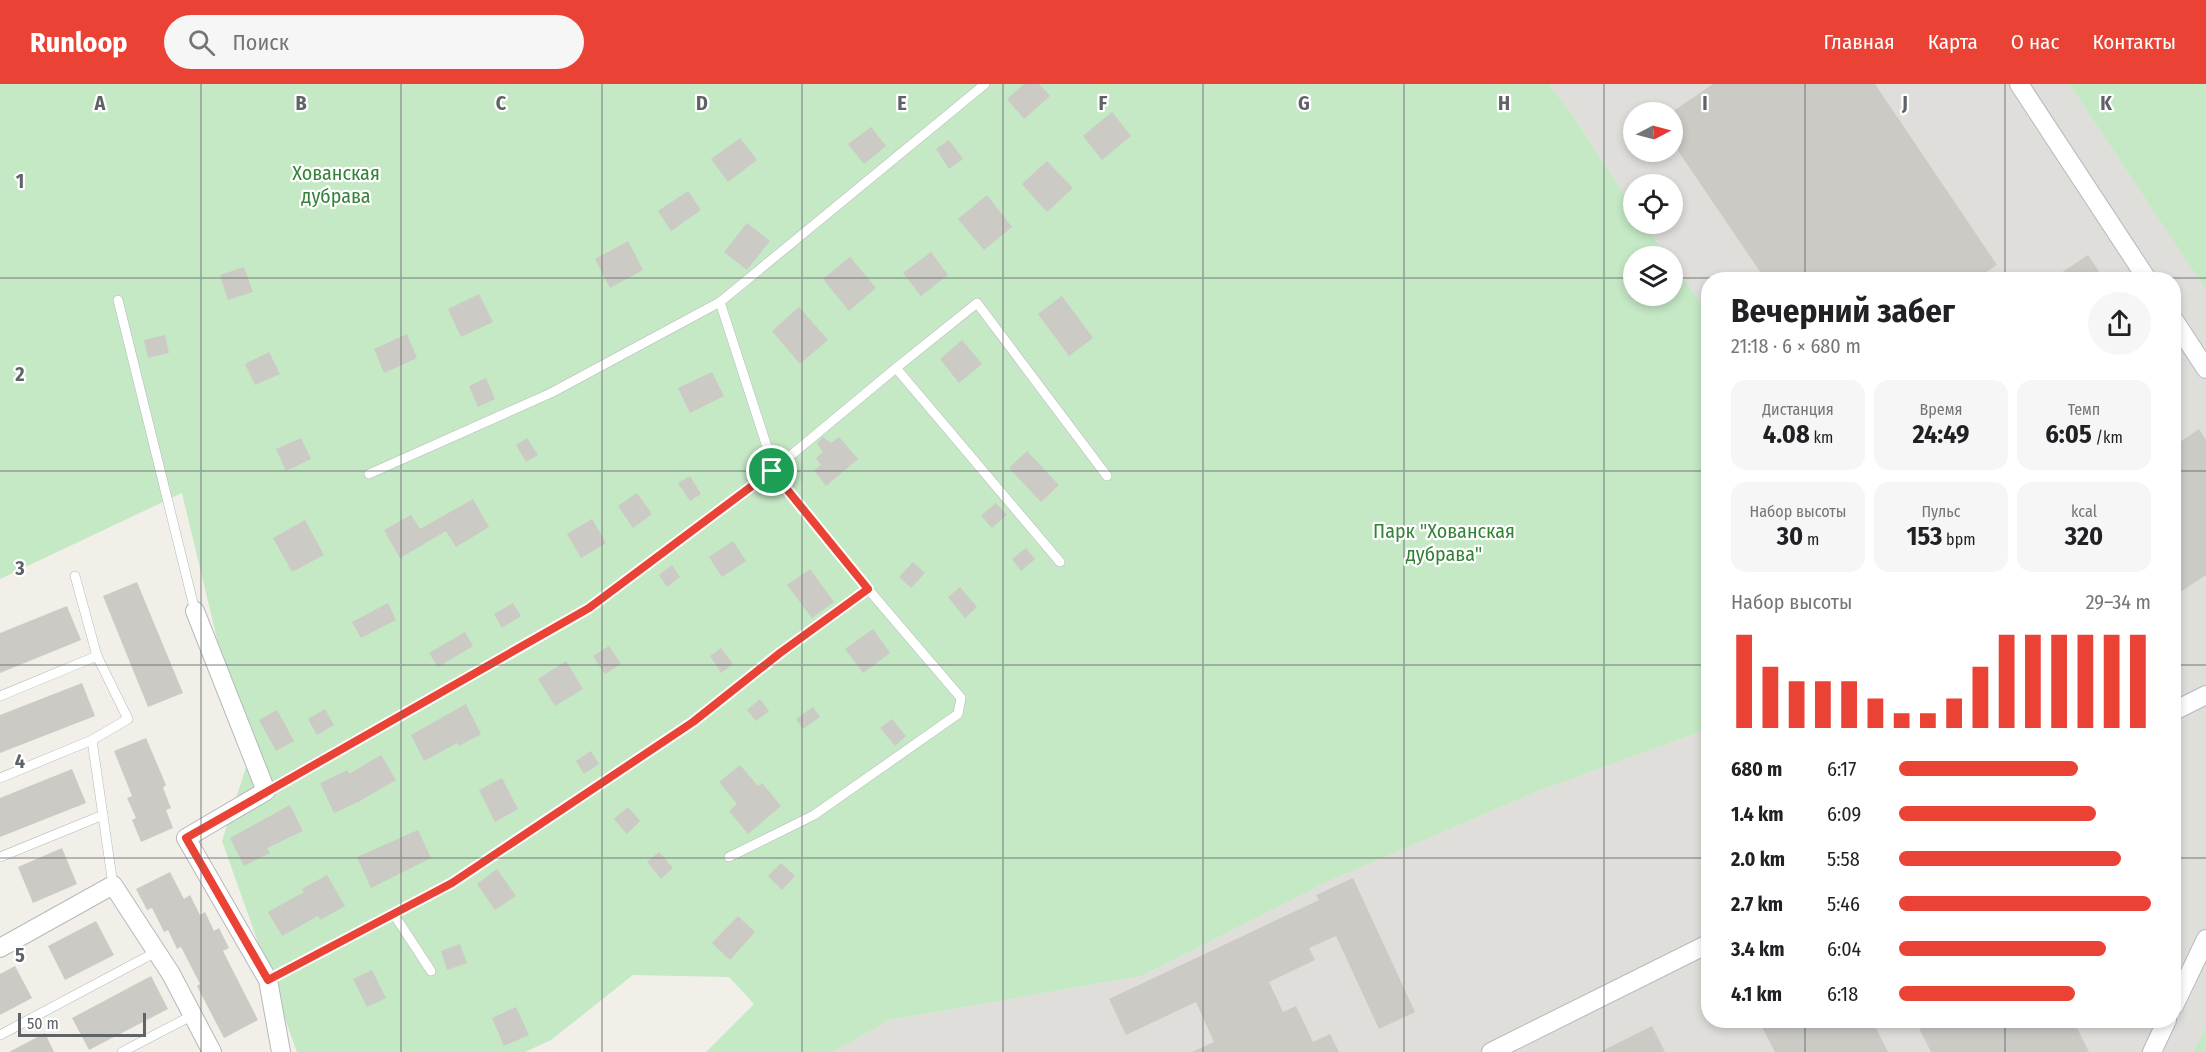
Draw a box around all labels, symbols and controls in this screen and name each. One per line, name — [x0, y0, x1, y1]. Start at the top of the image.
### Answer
search box — [164, 15, 584, 69]
text: Runloop — [30, 26, 128, 59]
icon: search — [185, 26, 218, 59]
text: Поиск — [233, 29, 289, 56]
text: Главная — [1824, 29, 1895, 55]
text: Карта — [1928, 29, 1978, 55]
text: О нас — [2011, 29, 2059, 55]
text: Контакты — [2092, 29, 2176, 55]
text: A — [94, 91, 107, 115]
text: B — [295, 91, 307, 115]
text: C — [496, 91, 507, 115]
text: D — [696, 91, 708, 115]
text: E — [897, 91, 907, 115]
text: F — [1099, 91, 1108, 115]
text: G — [1298, 91, 1310, 115]
text: H — [1498, 91, 1510, 115]
text: I — [1702, 91, 1708, 115]
text: J — [1901, 91, 1908, 115]
text: K — [2100, 91, 2112, 115]
north arrow — [1623, 102, 1683, 162]
map controls — [1623, 102, 1683, 306]
park label: Хованская дубрава — [292, 161, 380, 208]
text: 1 — [16, 169, 24, 193]
button: locate — [1623, 174, 1683, 234]
button: layers — [1623, 246, 1683, 306]
text: Вечерний забег — [1731, 291, 1955, 331]
button: share — [2088, 292, 2151, 355]
text: 21:18 · 6 × 680 m — [1731, 334, 1861, 358]
text: 2 — [14, 362, 25, 386]
text: Дистанция — [1762, 400, 1834, 419]
text: Время — [1920, 400, 1962, 419]
text: Темп — [2068, 400, 2100, 419]
text: 4.08 — [1763, 419, 1810, 450]
text: 24:49 — [1912, 419, 1970, 450]
text: 6:05 — [2045, 419, 2092, 450]
text: km — [1810, 428, 1833, 447]
text: /km — [2092, 428, 2123, 447]
pin — [746, 445, 797, 496]
icon: arrive — [755, 454, 788, 487]
text: Набор высоты — [1750, 502, 1846, 521]
text: Пульс — [1921, 502, 1961, 521]
text: kcal — [2071, 502, 2097, 521]
park label: Парк "Хованская дубрава" — [1373, 519, 1515, 566]
text: 30 — [1777, 521, 1803, 552]
text: 153 — [1907, 521, 1942, 552]
text: 320 — [2065, 521, 2103, 552]
text: m — [1803, 530, 1819, 549]
text: bpm — [1942, 530, 1975, 549]
text: 3 — [14, 556, 25, 580]
text: Набор высоты — [1731, 590, 1852, 614]
text: 29–34 m — [2086, 590, 2151, 614]
text: 4 — [15, 749, 25, 773]
text: 680 m — [1731, 757, 1782, 781]
text: 6:17 — [1827, 757, 1856, 781]
text: 1.4 km — [1731, 802, 1783, 826]
text: 6:09 — [1827, 802, 1861, 826]
text: 2.0 km — [1731, 847, 1785, 871]
text: 5:58 — [1827, 847, 1860, 871]
text: 2.7 km — [1731, 892, 1783, 916]
text: 5:46 — [1827, 892, 1860, 916]
text: 3.4 km — [1731, 937, 1784, 961]
text: 6:04 — [1827, 937, 1861, 961]
text: 5 — [15, 943, 25, 967]
text: 4.1 km — [1731, 982, 1782, 1006]
text: 6:18 — [1827, 982, 1858, 1006]
scale bar — [18, 1010, 146, 1038]
text: 50 m — [27, 1014, 59, 1033]

